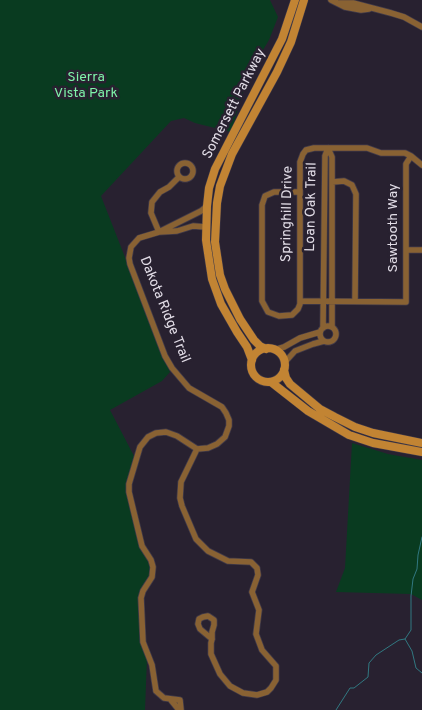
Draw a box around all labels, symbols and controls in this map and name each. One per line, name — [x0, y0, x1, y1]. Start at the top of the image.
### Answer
street label: Somersett Parkway — [200, 46, 270, 162]
park label: Sierra Vista Park — [54, 70, 118, 102]
street label: Loan Oak Trail — [303, 162, 321, 252]
street label: Springhill Drive — [279, 166, 297, 262]
street label: Sawtooth Way — [386, 184, 402, 272]
street label: Dakota Ridge Trail — [135, 254, 193, 366]

